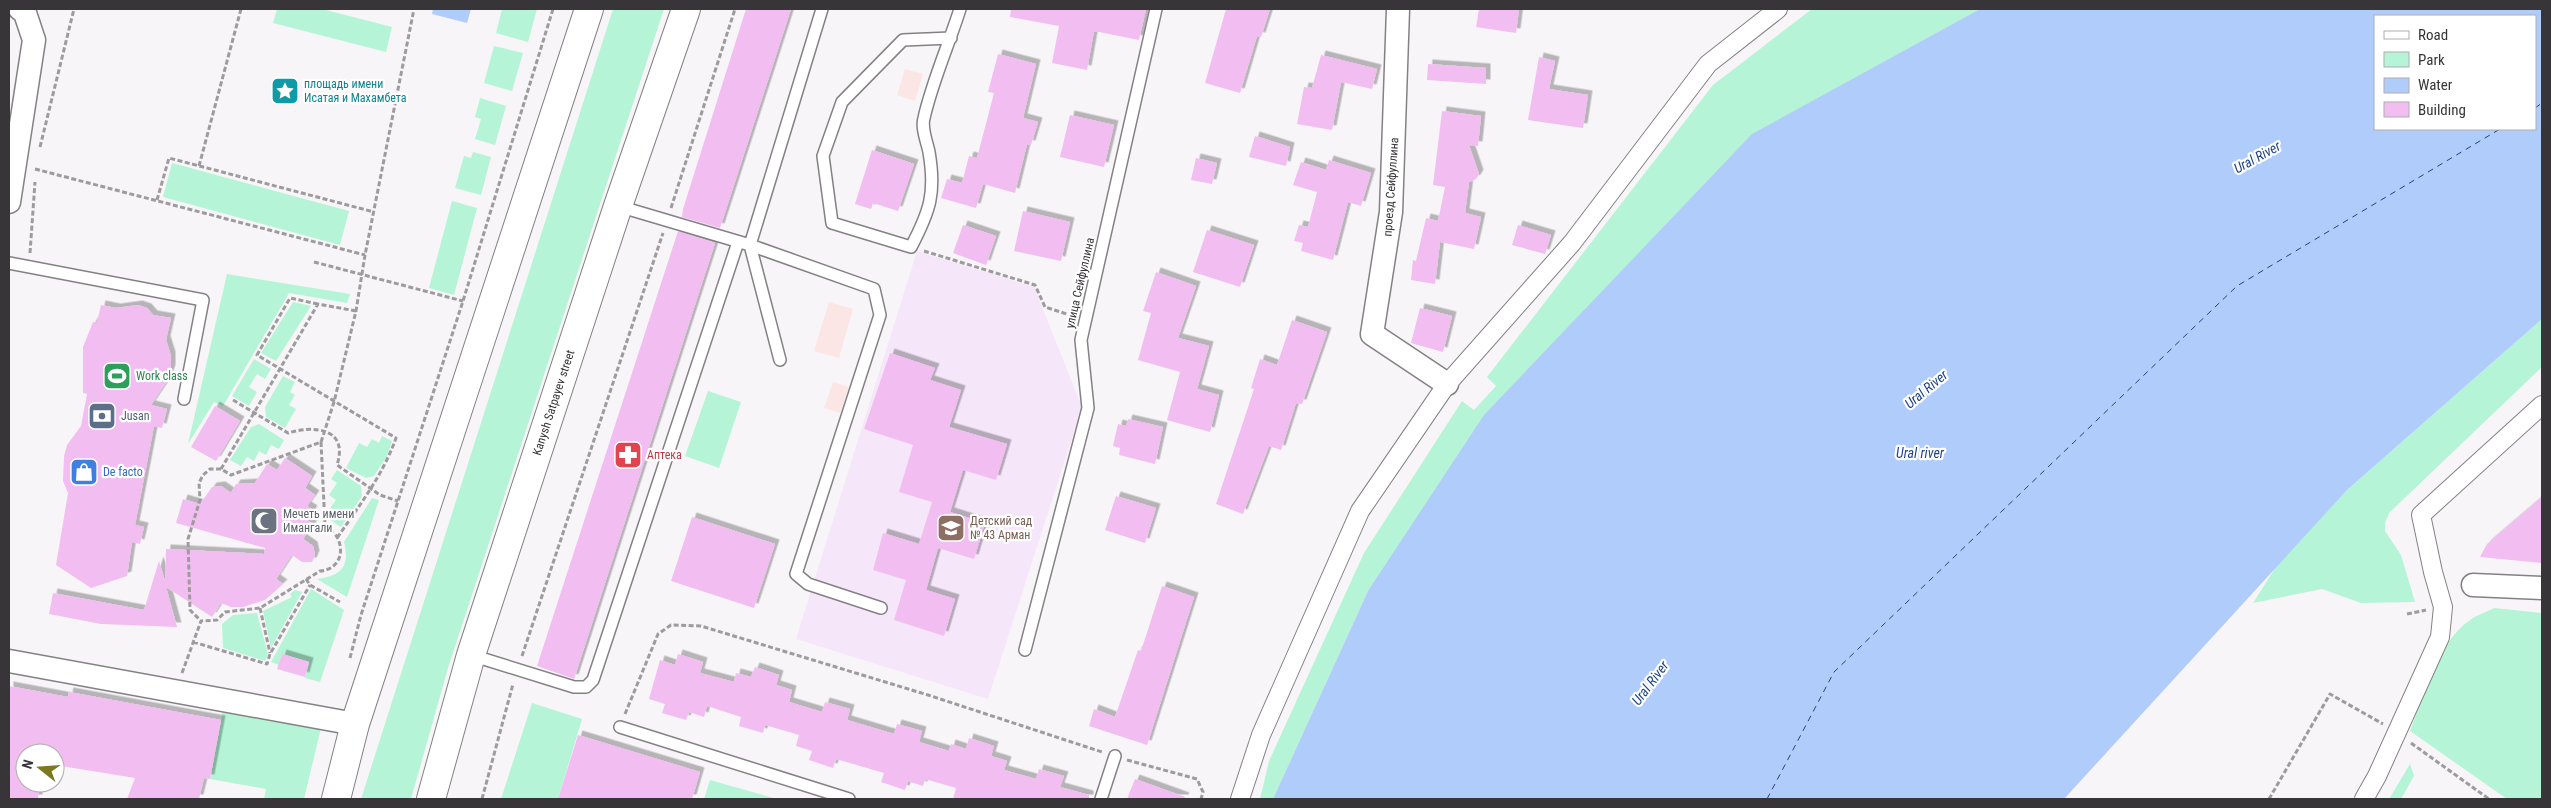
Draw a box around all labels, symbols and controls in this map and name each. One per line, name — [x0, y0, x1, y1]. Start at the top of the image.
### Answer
legend — [2374, 15, 2536, 130]
text: Road — [2418, 26, 2448, 44]
text: Park — [2418, 51, 2445, 69]
place icon: площадь имени Исатая и Махамбета — [270, 76, 300, 106]
text: Water — [2418, 76, 2453, 94]
place label: площадь имени Исатая и Махамбета — [304, 77, 407, 105]
text: Building — [2418, 101, 2466, 119]
street label: проезд Сейфуллина — [1381, 137, 1401, 237]
water label: Ural River — [2231, 137, 2284, 176]
street label: улица Сейфуллина — [1063, 236, 1097, 330]
street label: Kanysh Satpayev street — [530, 348, 578, 457]
sports icon: Work class — [102, 361, 132, 391]
water label: Ural River — [1901, 366, 1951, 411]
place label: Work class — [136, 369, 188, 383]
bank icon: Jusan — [87, 401, 117, 431]
place label: Jusan — [121, 409, 150, 423]
pharmacy icon: Аптека — [613, 440, 643, 470]
water label: Ural river — [1896, 445, 1945, 461]
place label: Аптека — [647, 448, 682, 462]
shop icon: De facto — [69, 457, 99, 487]
place label: De facto — [103, 465, 143, 479]
mosque icon: Мечеть имени Имангали — [249, 506, 279, 536]
place label: Мечеть имени Имангали — [283, 507, 354, 535]
school or university icon: Детский сад № 43 Арман — [936, 513, 966, 543]
place label: Детский сад № 43 Арман — [970, 514, 1033, 542]
water label: Ural River — [1628, 657, 1672, 708]
north arrow — [15, 743, 65, 793]
text: N — [19, 758, 36, 771]

